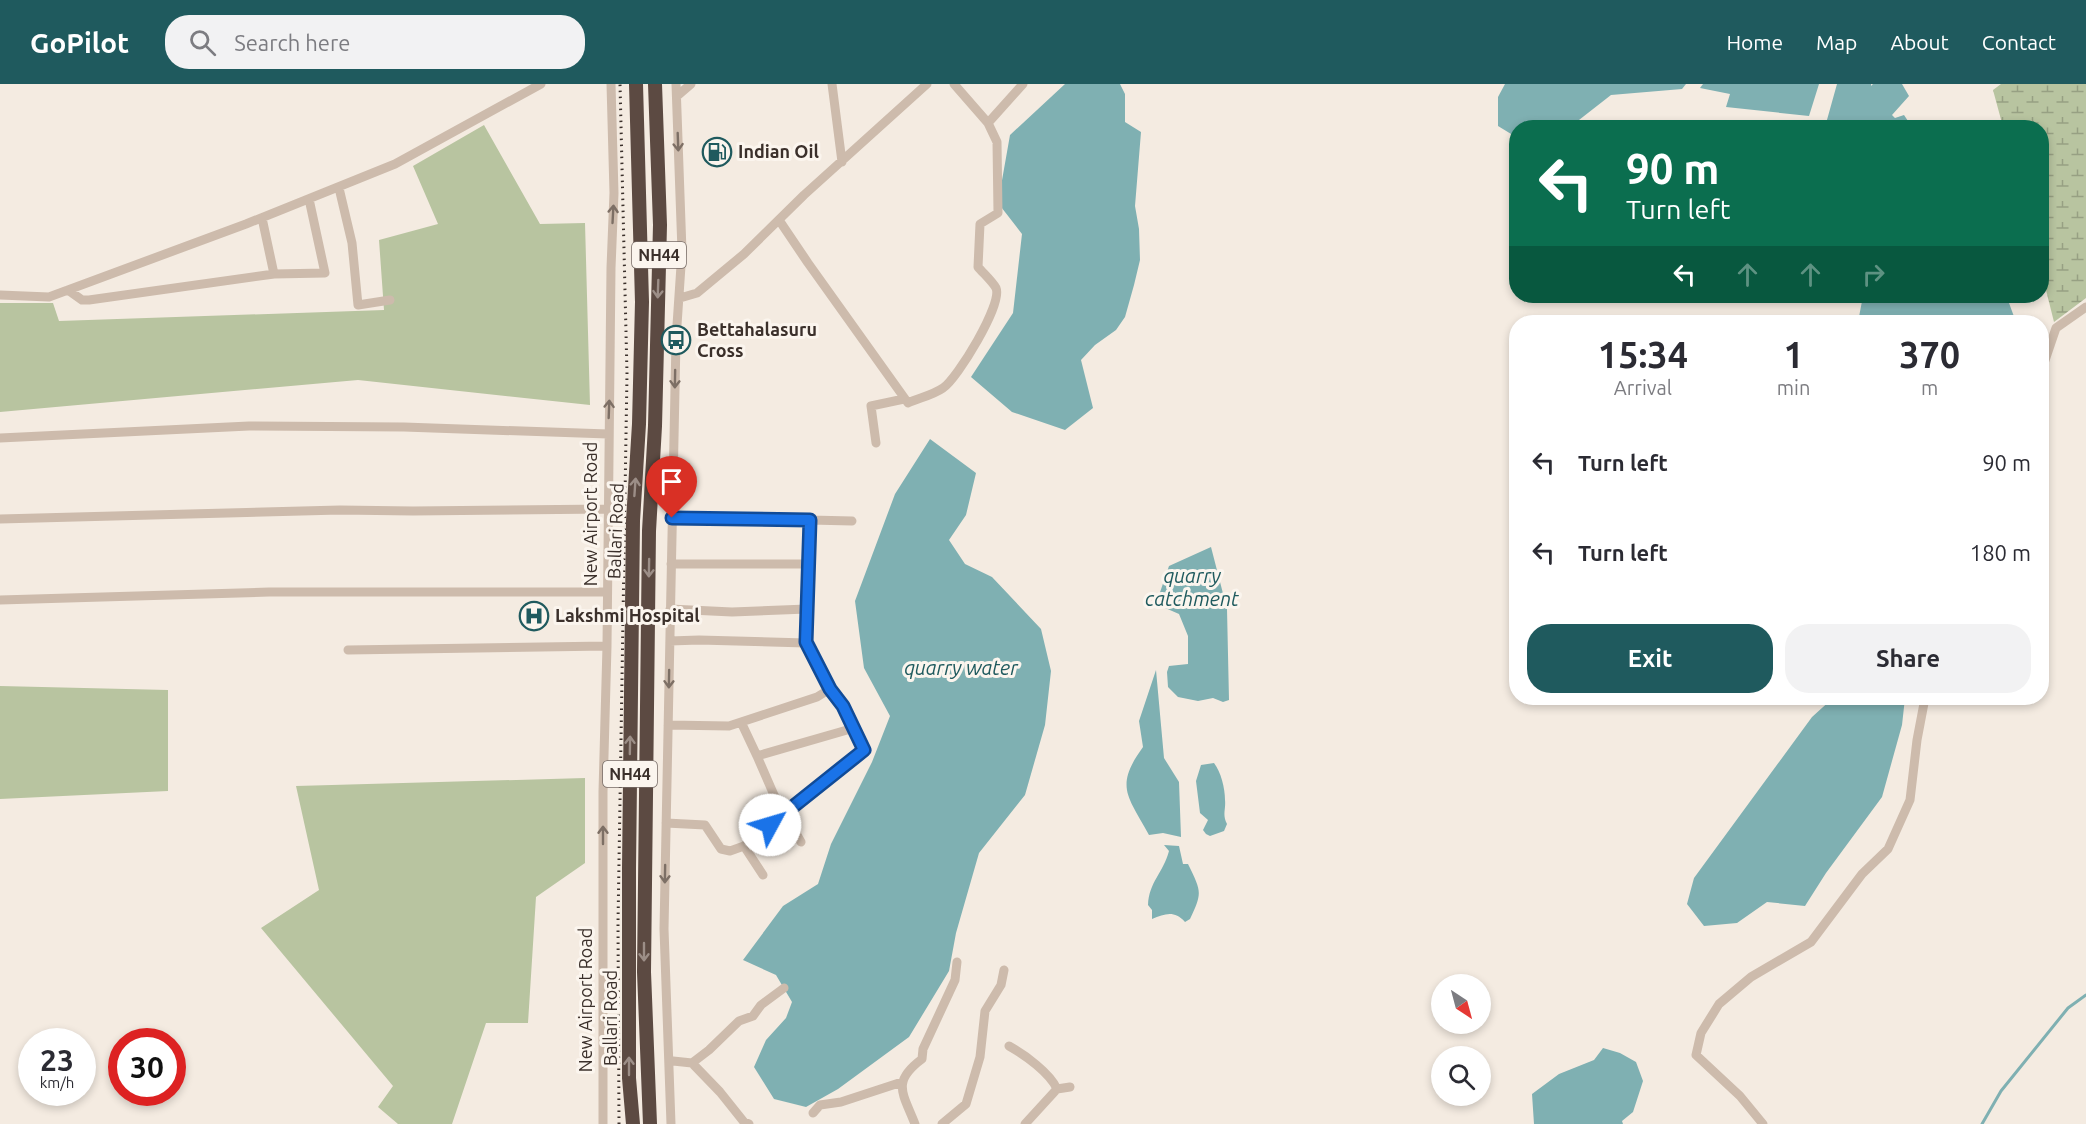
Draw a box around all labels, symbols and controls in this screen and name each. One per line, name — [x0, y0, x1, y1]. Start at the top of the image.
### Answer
search box — [165, 15, 585, 69]
icon: search — [186, 26, 219, 59]
text: GoPilot — [30, 27, 129, 58]
text: Search here — [234, 30, 350, 55]
text: Home — [1726, 30, 1783, 54]
text: Map — [1816, 30, 1857, 54]
text: About — [1890, 30, 1949, 54]
text: Contact — [1982, 30, 2056, 54]
one-way arrow — [673, 132, 684, 152]
fuel station icon: Indian Oil — [701, 136, 733, 168]
place label: Indian Oil — [738, 141, 819, 161]
icon: left — [1527, 144, 1605, 222]
text: 90 m — [1626, 145, 1720, 192]
text: Turn left — [1626, 194, 1730, 224]
one-way arrow — [608, 204, 619, 224]
road number: NH44 — [632, 242, 686, 268]
icon: left — [1668, 258, 1701, 291]
icon: ahead — [1731, 258, 1764, 291]
icon: ahead — [1794, 258, 1827, 291]
icon: right — [1857, 258, 1890, 291]
one-way arrow — [652, 279, 663, 299]
place label: Bettahalasuru Cross — [697, 319, 817, 360]
bus stop icon: Bettahalasuru Cross — [660, 324, 692, 356]
text: 15:34 — [1598, 334, 1688, 375]
text: 1 — [1783, 334, 1804, 375]
text: 370 — [1899, 334, 1960, 375]
one-way arrow — [669, 369, 681, 389]
text: Arrival — [1614, 376, 1672, 399]
text: min — [1777, 376, 1810, 399]
text: m — [1921, 376, 1938, 399]
one-way arrow — [603, 399, 615, 419]
street label: New Airport Road — [580, 442, 600, 586]
icon: left — [1527, 446, 1560, 479]
text: Turn left — [1578, 450, 1668, 475]
text: 90 m — [1982, 450, 2031, 475]
pin — [646, 456, 697, 518]
icon: arrive — [655, 465, 688, 498]
one-way arrow — [630, 477, 641, 497]
street label: Ballari Road — [603, 483, 627, 579]
icon: left — [1527, 536, 1560, 569]
text: Turn left — [1578, 540, 1668, 565]
text: 180 m — [1970, 540, 2031, 565]
one-way arrow — [643, 558, 655, 578]
water label: quarry catchment — [1145, 564, 1239, 610]
hospital icon: Lakshmi Hospital — [518, 600, 550, 632]
place label: Lakshmi Hospital — [555, 605, 700, 625]
button: Exit — [1527, 624, 1773, 693]
button: Share — [1785, 624, 2031, 693]
water label: quarry water — [904, 656, 1019, 679]
one-way arrow — [663, 669, 675, 689]
one-way arrow — [624, 735, 636, 755]
road number: NH44 — [603, 761, 657, 787]
position arrow — [738, 793, 802, 857]
one-way arrow — [597, 825, 609, 845]
one-way arrow — [660, 864, 671, 884]
street label: New Airport Road — [575, 928, 595, 1072]
one-way arrow — [639, 942, 650, 962]
street label: Ballari Road — [600, 970, 620, 1066]
north arrow — [1431, 974, 1491, 1034]
map controls — [1431, 974, 1491, 1106]
speed limit sign: 30 — [108, 1028, 186, 1106]
text: 23 — [40, 1043, 74, 1077]
button: search — [1431, 1046, 1491, 1106]
one-way arrow — [623, 1056, 635, 1076]
text: km/h — [40, 1074, 74, 1091]

